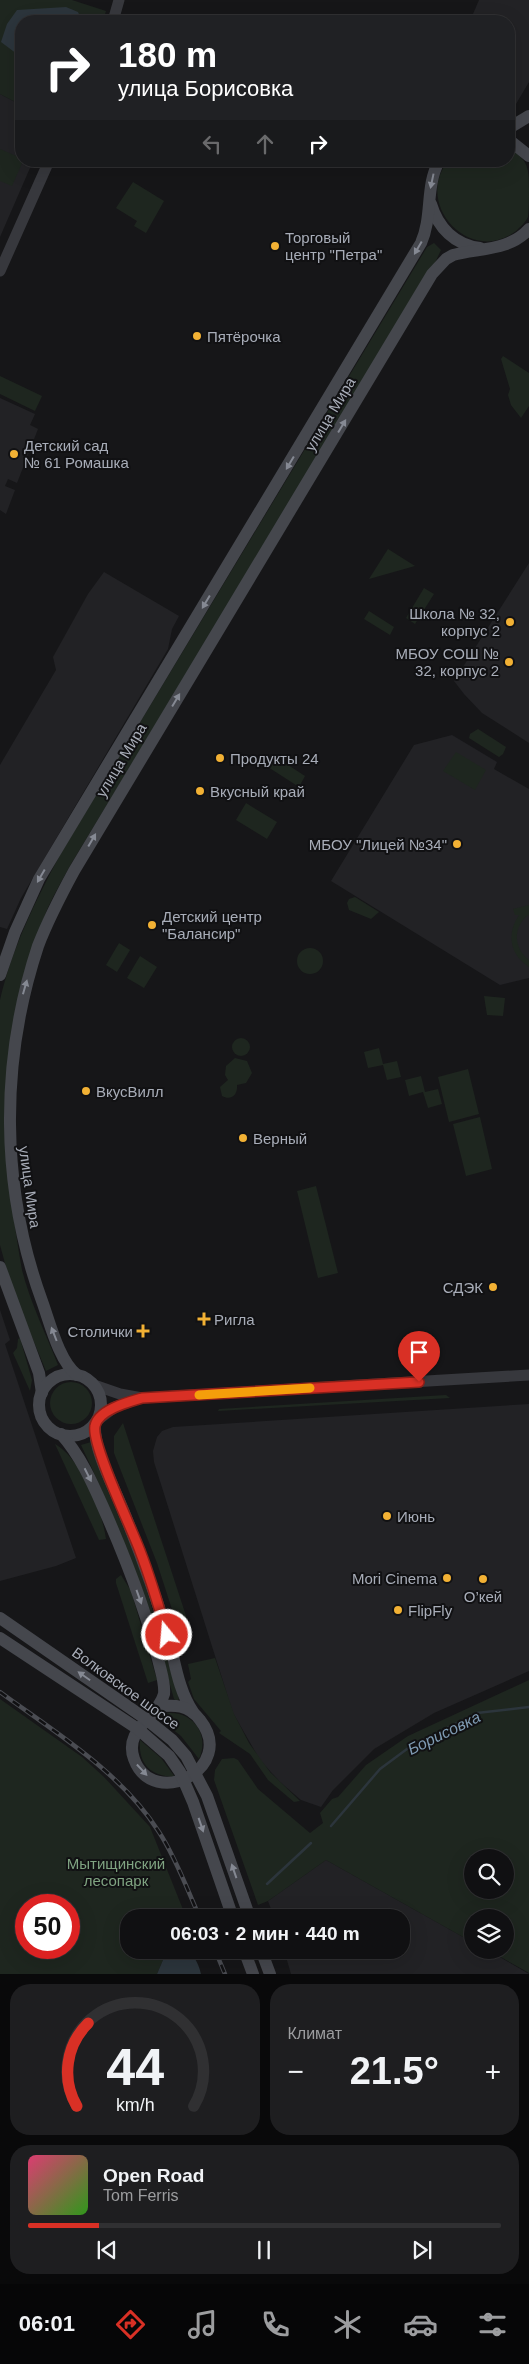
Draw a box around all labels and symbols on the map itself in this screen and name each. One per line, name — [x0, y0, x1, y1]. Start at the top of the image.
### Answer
one-way arrow — [428, 173, 436, 188]
place label: Торговый центр "Петра" — [285, 229, 382, 263]
marker: Торговый центр "Петра" — [269, 240, 281, 252]
one-way arrow — [414, 241, 422, 256]
place label: Пятёрочка — [207, 328, 281, 345]
marker: Пятёрочка — [191, 330, 203, 342]
street label: улица Мира — [301, 374, 359, 454]
one-way arrow — [338, 419, 347, 432]
place label: Детский сад № 61 Ромашка — [24, 437, 129, 471]
marker: Детский сад № 61 Ромашка — [8, 448, 20, 460]
one-way arrow — [285, 456, 294, 469]
one-way arrow — [201, 596, 210, 609]
place label: Школа № 32, корпус 2 — [409, 605, 500, 639]
marker: Школа № 32, корпус 2 — [504, 616, 516, 628]
place label: МБОУ СОШ № 32, корпус 2 — [396, 645, 499, 679]
marker: МБОУ СОШ № 32, корпус 2 — [503, 656, 515, 668]
one-way arrow — [171, 694, 180, 707]
street label: улица Мира — [92, 720, 150, 800]
place label: Продукты 24 — [230, 750, 319, 767]
marker: Продукты 24 — [214, 752, 226, 764]
place label: Вкусный край — [210, 783, 305, 800]
marker: Вкусный край — [194, 785, 206, 797]
one-way arrow — [88, 833, 97, 846]
place label: МБОУ "Лицей №34" — [309, 836, 447, 853]
marker: МБОУ "Лицей №34" — [451, 838, 463, 850]
one-way arrow — [37, 869, 45, 884]
place label: Детский центр "Балансир" — [162, 908, 262, 942]
marker: Детский центр "Балансир" — [146, 919, 158, 931]
one-way arrow — [21, 979, 29, 994]
place label: ВкусВилл — [96, 1083, 163, 1100]
marker: ВкусВилл — [80, 1085, 92, 1097]
place label: Верный — [253, 1130, 307, 1147]
marker: Верный — [237, 1132, 249, 1144]
street label: улица Мира — [16, 1145, 44, 1230]
place label: СДЭК — [443, 1279, 483, 1296]
marker: СДЭК — [487, 1281, 499, 1293]
place label: Ригла — [214, 1311, 255, 1328]
marker: Ригла — [198, 1313, 210, 1325]
place label: Столички — [68, 1323, 133, 1340]
marker: Столички — [137, 1325, 149, 1337]
one-way arrow — [50, 1326, 57, 1341]
pin — [398, 1331, 440, 1382]
one-way arrow — [84, 1468, 92, 1482]
place label: Июнь — [397, 1508, 435, 1525]
marker: Июнь — [381, 1510, 393, 1522]
place label: Mori Cinema — [352, 1570, 438, 1587]
marker: Mori Cinema — [441, 1572, 453, 1584]
marker: О’кей — [477, 1573, 489, 1585]
place label: О’кей — [464, 1588, 502, 1605]
one-way arrow — [136, 1590, 144, 1605]
place label: FlipFly — [408, 1602, 453, 1619]
marker: FlipFly — [392, 1604, 404, 1616]
position arrow — [140, 1608, 192, 1660]
street label: Волковское шоссе — [69, 1643, 183, 1733]
one-way arrow — [77, 1671, 91, 1681]
water label: Борисовка — [405, 1708, 483, 1758]
one-way arrow — [137, 1764, 148, 1777]
one-way arrow — [197, 1818, 205, 1833]
park label: Мытищинский лесопарк — [67, 1855, 165, 1889]
one-way arrow — [230, 1864, 237, 1879]
speed limit sign: 50 — [15, 1894, 80, 1959]

